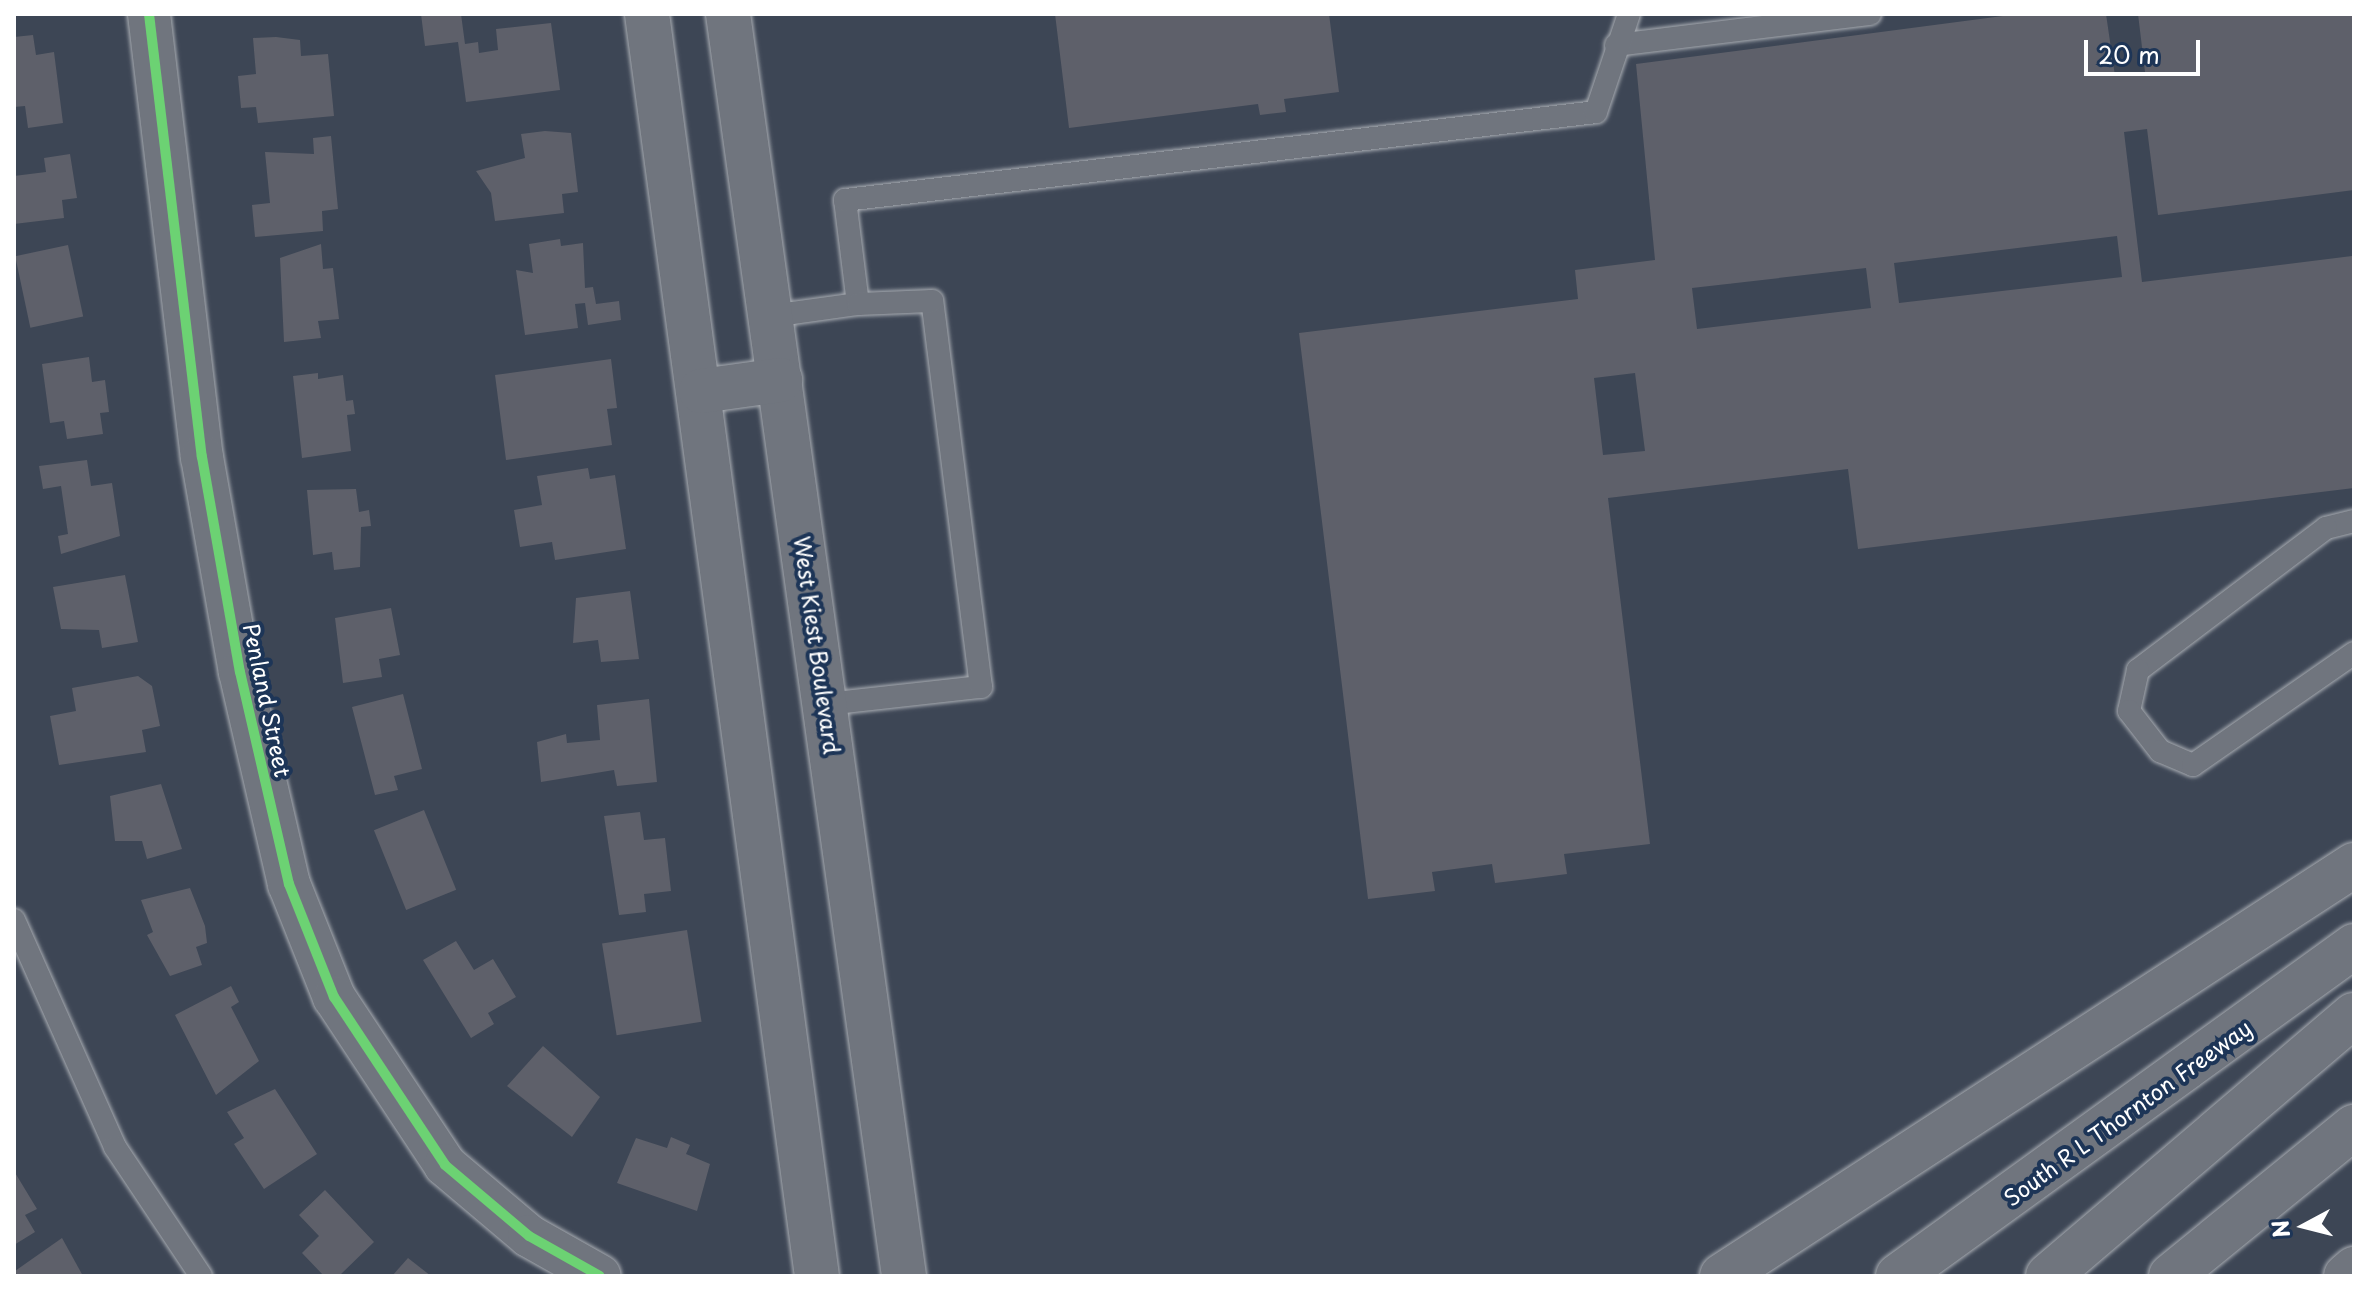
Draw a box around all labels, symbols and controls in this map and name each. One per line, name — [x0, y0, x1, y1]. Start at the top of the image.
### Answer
scale bar — [2088, 24, 2204, 74]
text: 20 m — [2098, 36, 2160, 72]
street label: West Kiest Boulevard — [790, 534, 846, 756]
street label: Penland Street — [239, 621, 297, 779]
street label: South R L Thornton Freeway — [1996, 1012, 2258, 1212]
north arrow — [2264, 1186, 2344, 1266]
text: N — [2262, 1218, 2297, 1240]

